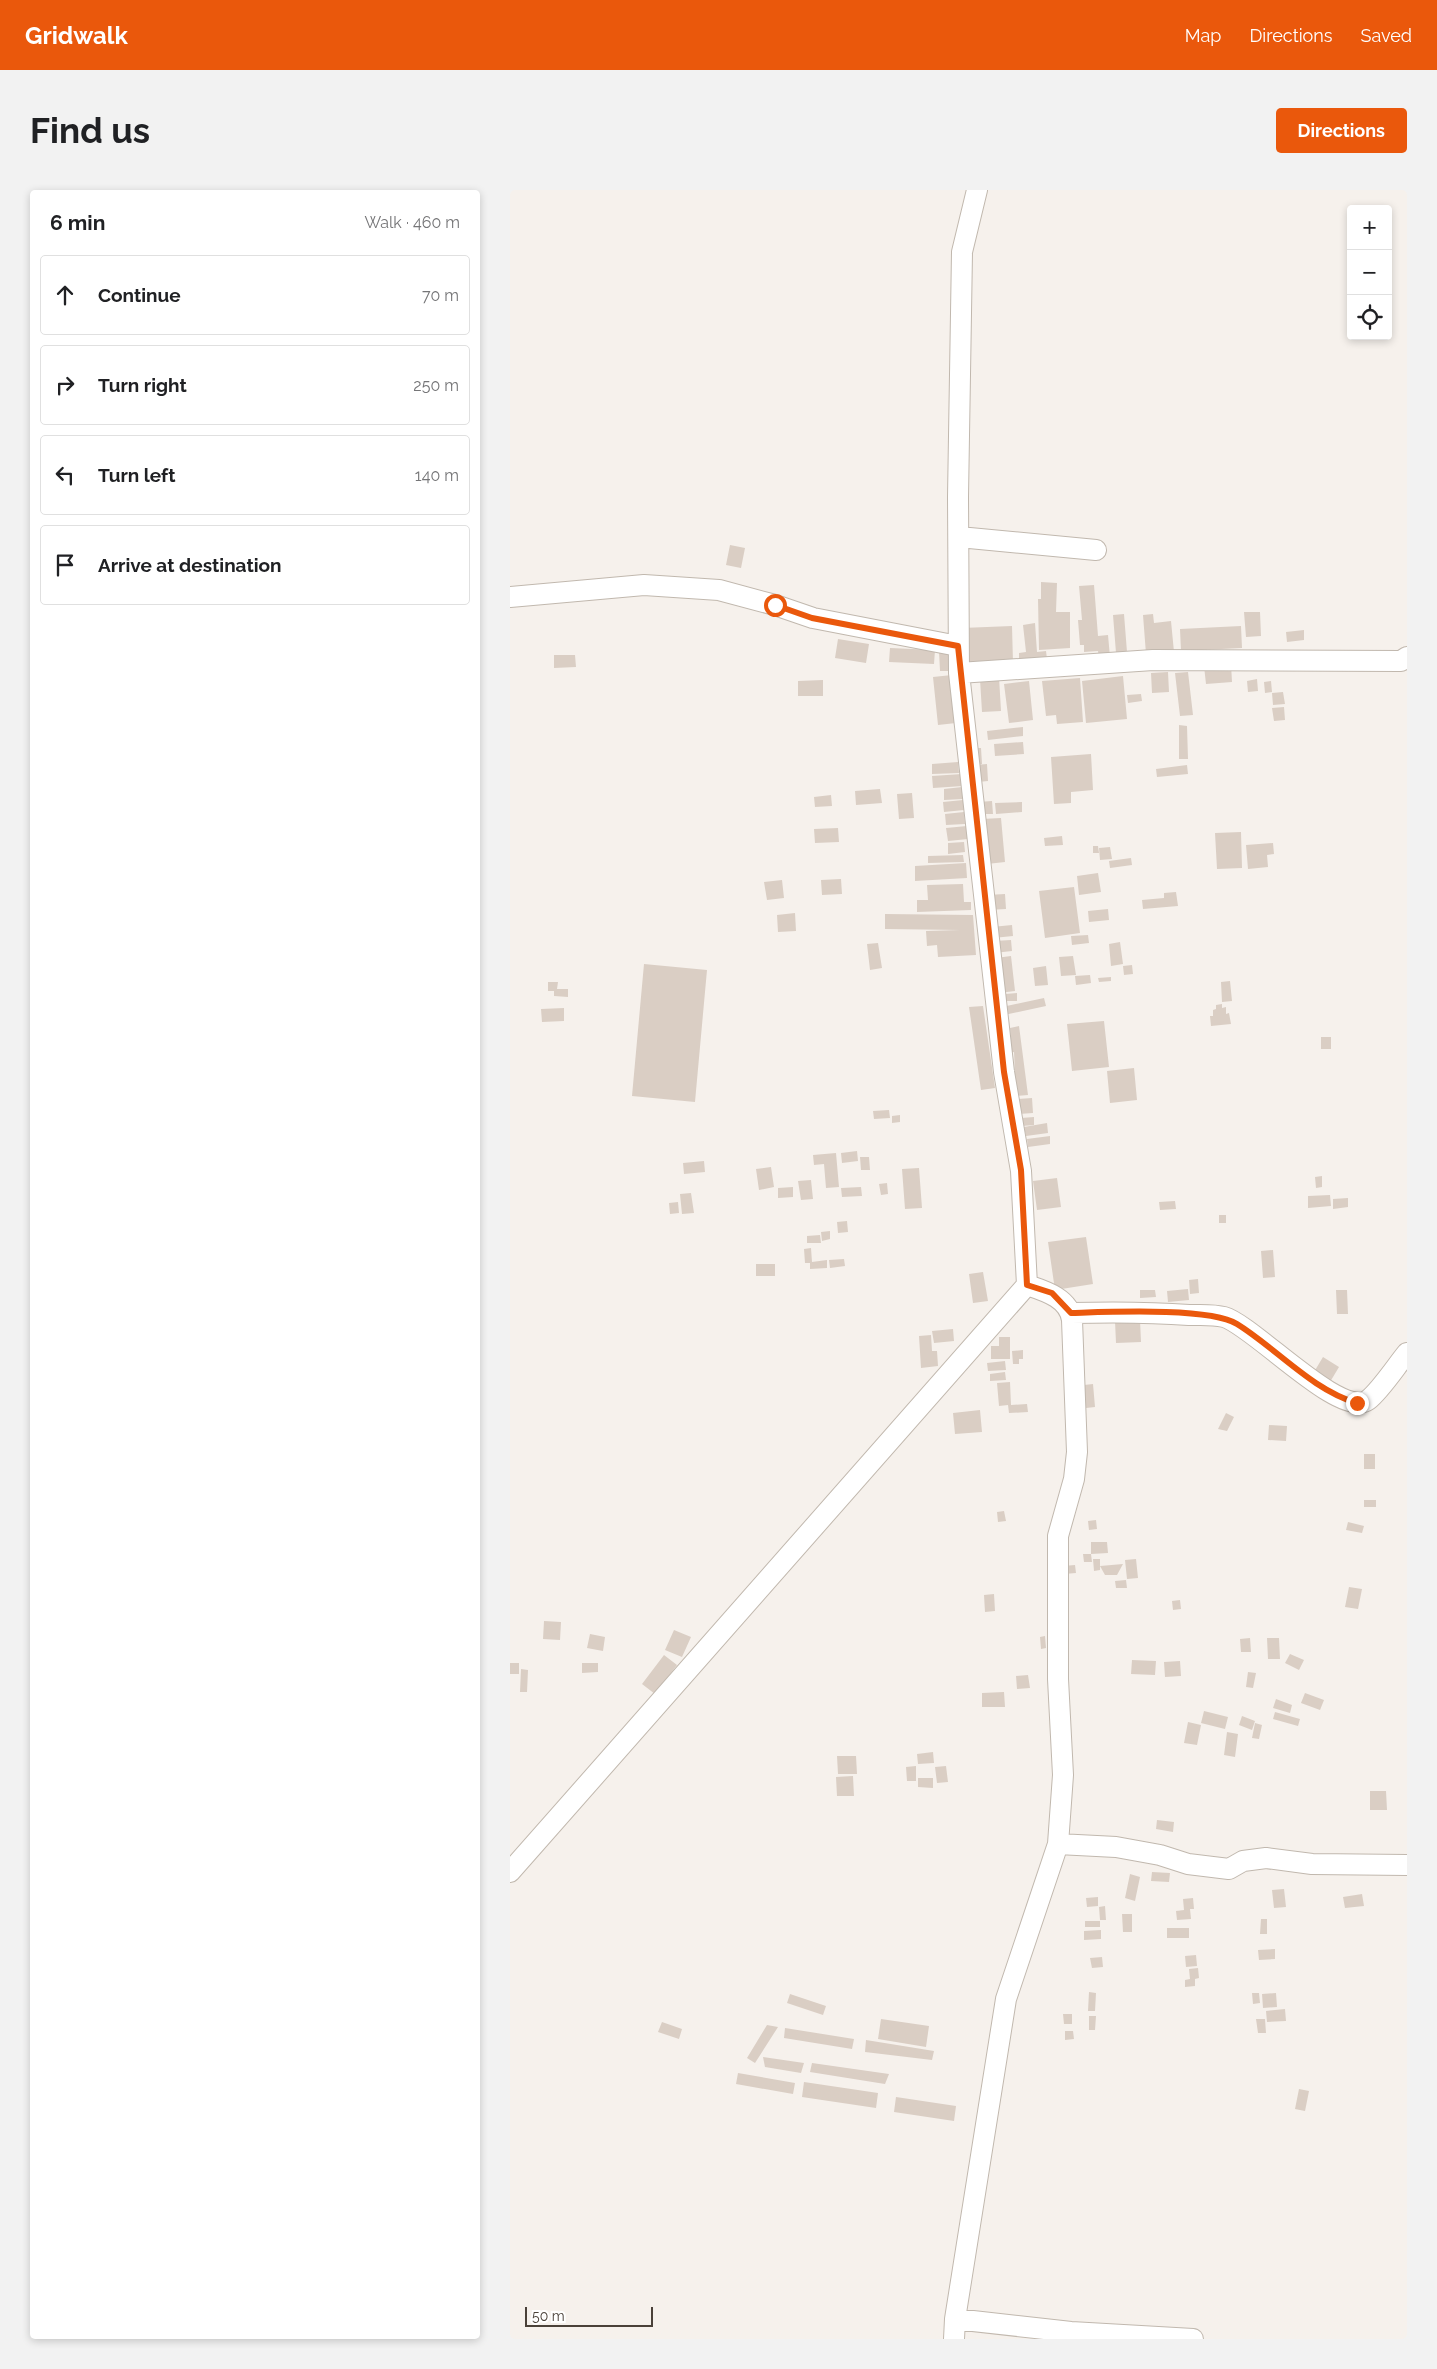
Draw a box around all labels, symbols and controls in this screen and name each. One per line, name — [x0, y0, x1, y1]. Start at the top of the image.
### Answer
text: Gridwalk — [25, 21, 128, 50]
text: Map — [1185, 25, 1221, 46]
text: Directions — [1249, 25, 1333, 46]
text: Saved — [1361, 25, 1412, 46]
button: Directions — [1276, 108, 1407, 153]
text: Find us — [30, 110, 150, 151]
map controls — [1347, 205, 1392, 340]
button: + — [1347, 205, 1392, 250]
text: 6 min — [50, 210, 105, 235]
text: Walk · 460 m — [364, 213, 460, 232]
button: − — [1347, 250, 1392, 295]
icon: ahead — [51, 281, 79, 309]
text: Continue — [98, 284, 181, 306]
text: 70 m — [422, 286, 459, 305]
button: locate — [1347, 295, 1392, 340]
icon: right — [51, 371, 79, 399]
text: Turn right — [98, 374, 187, 396]
text: 250 m — [413, 376, 459, 395]
icon: left — [51, 461, 79, 489]
text: Turn left — [98, 464, 175, 486]
text: 140 m — [415, 466, 459, 485]
icon: arrive — [51, 551, 79, 579]
text: Arrive at destination — [98, 554, 282, 576]
route start — [764, 594, 787, 617]
route end — [1346, 1392, 1369, 1415]
scale bar — [525, 2304, 652, 2327]
text: 50 m — [532, 2308, 565, 2324]

